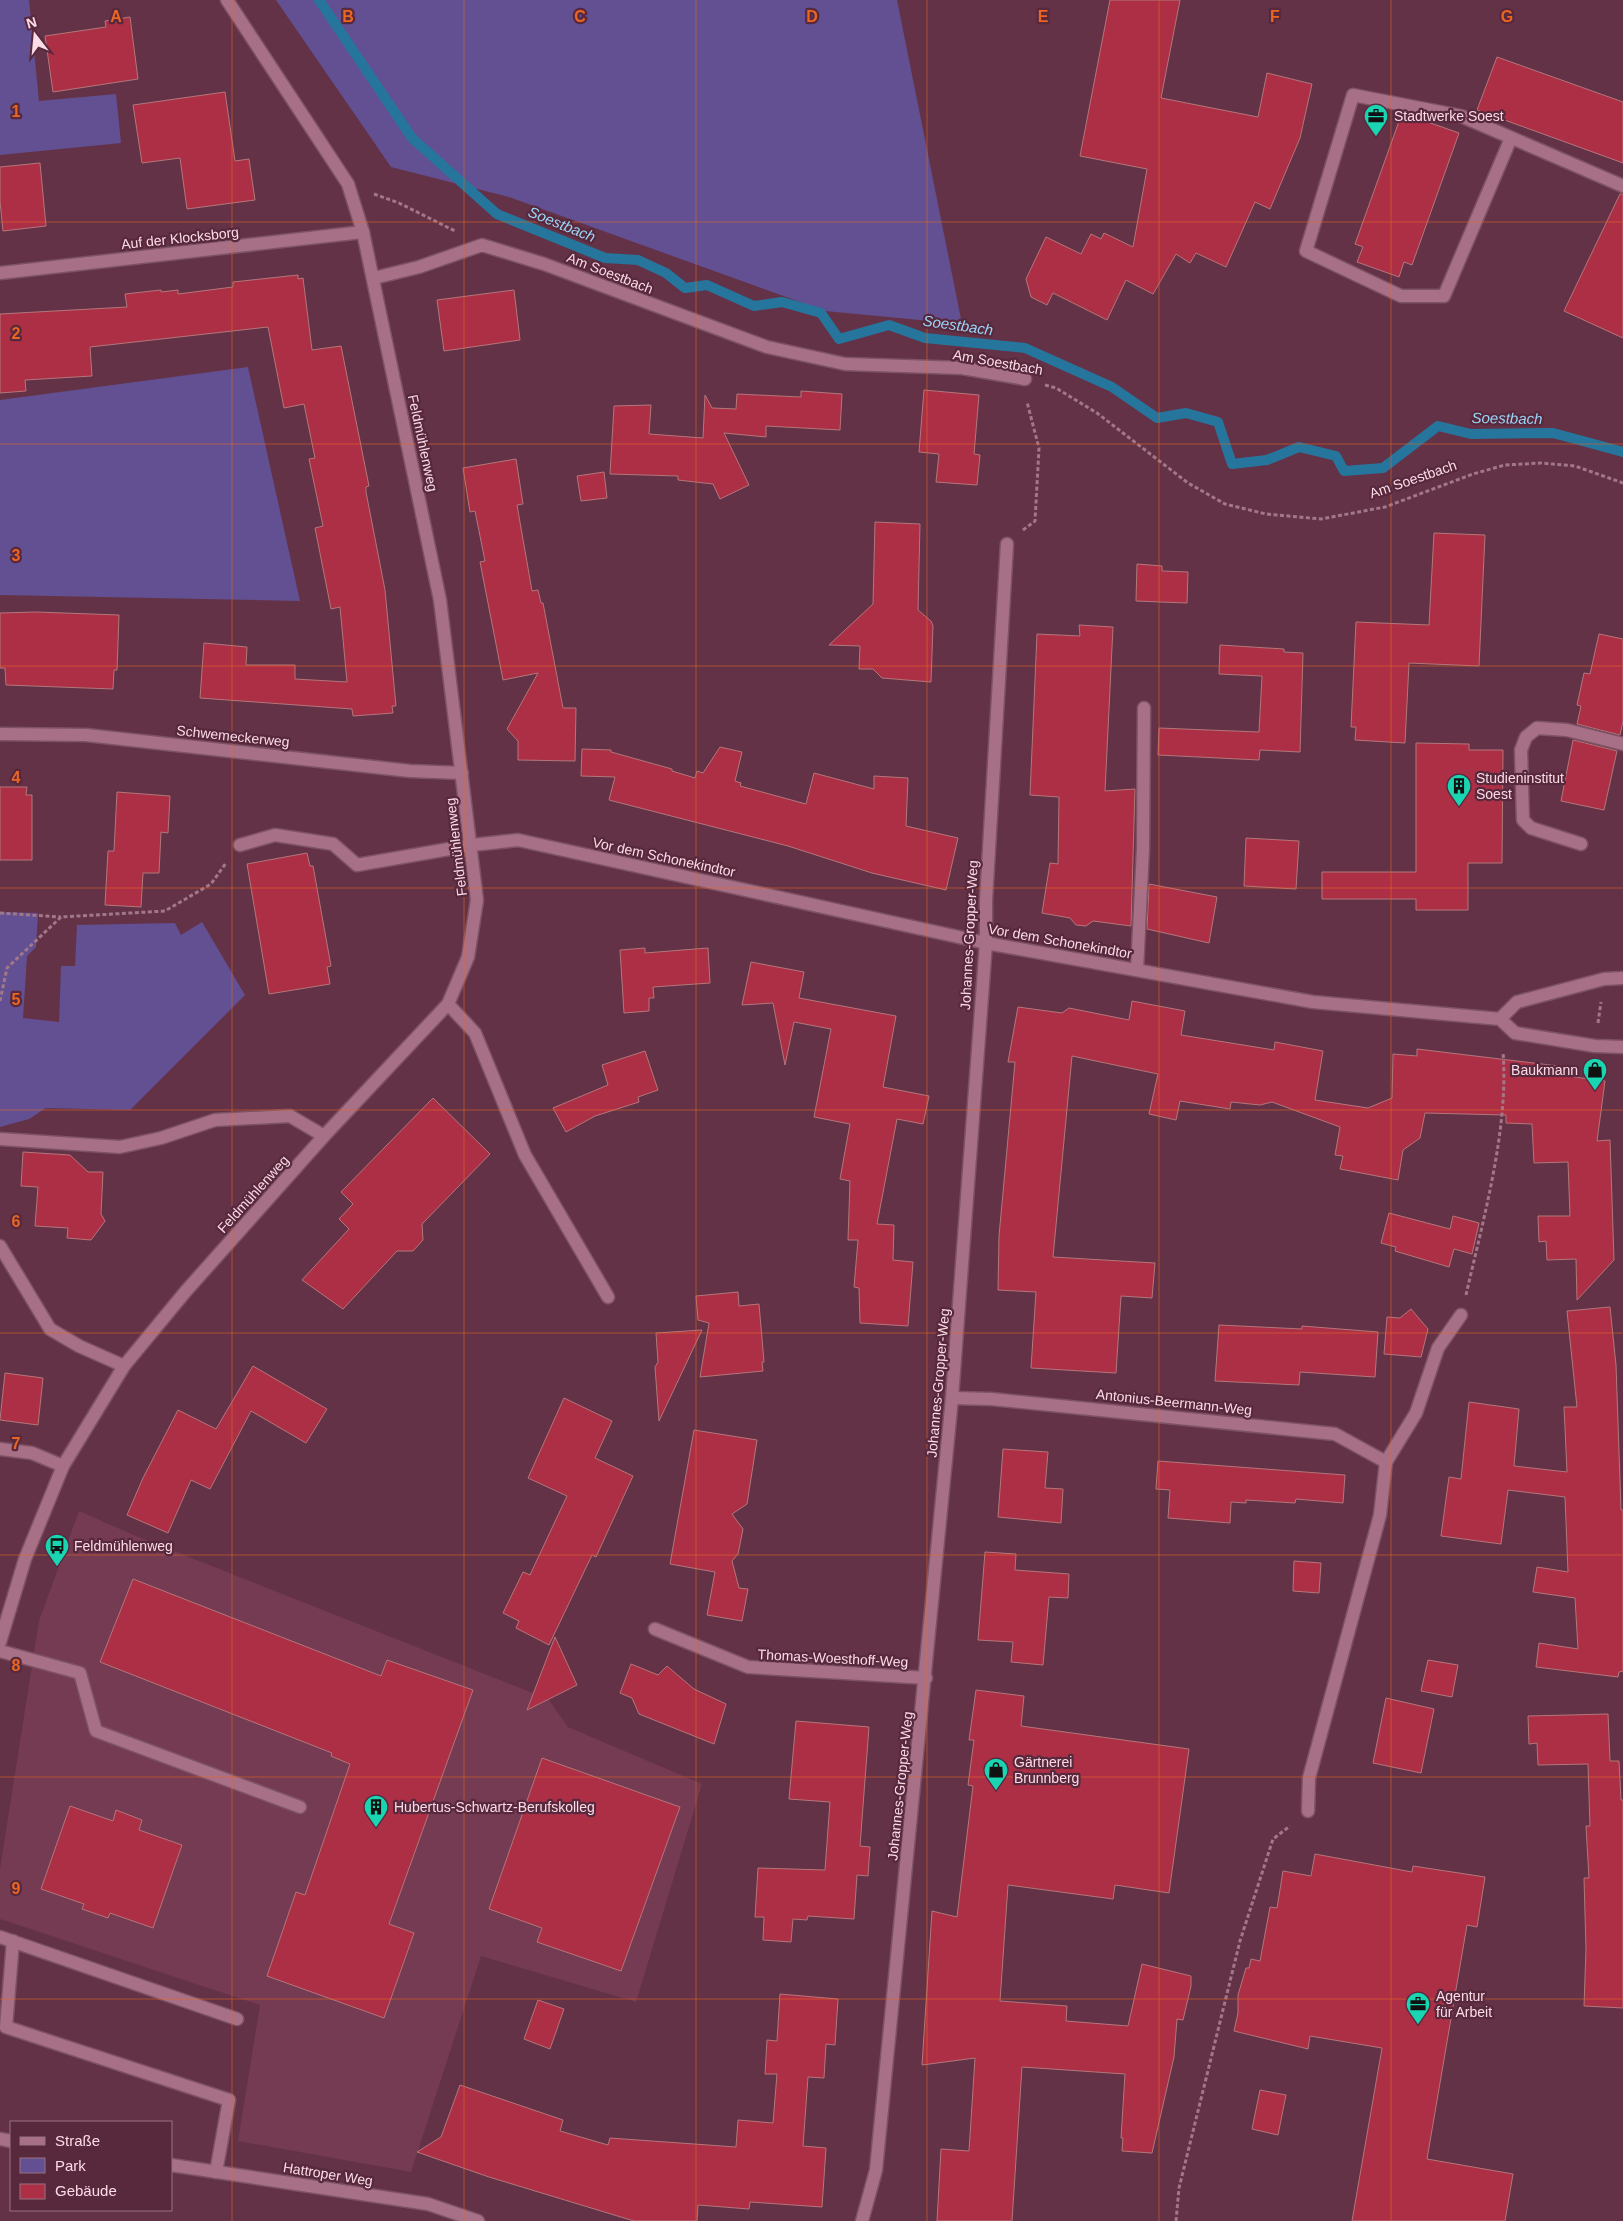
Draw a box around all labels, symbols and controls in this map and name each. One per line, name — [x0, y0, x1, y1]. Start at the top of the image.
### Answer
text: A — [110, 8, 122, 25]
text: B — [342, 8, 354, 25]
text: C — [574, 8, 586, 25]
text: D — [806, 8, 818, 25]
text: E — [1038, 8, 1049, 25]
text: F — [1270, 8, 1280, 25]
text: G — [1501, 8, 1513, 25]
north arrow — [10, 10, 60, 60]
text: N — [24, 13, 38, 32]
text: 1 — [12, 103, 21, 120]
office icon: Stadtwerke Soest — [1363, 103, 1389, 137]
place label: Stadtwerke Soest — [1394, 108, 1504, 124]
water label: Soestbach — [526, 203, 598, 245]
street label: Auf der Klocksborg — [120, 224, 240, 252]
street label: Am Soestbach — [565, 249, 655, 297]
water label: Soestbach — [922, 312, 994, 338]
text: 2 — [12, 325, 21, 342]
street label: Am Soestbach — [952, 346, 1044, 378]
street label: Feldmühlenweg — [405, 393, 441, 493]
water label: Soestbach — [1471, 409, 1543, 427]
street label: Am Soestbach — [1367, 457, 1459, 501]
text: 3 — [12, 547, 21, 564]
street label: Schwemeckerweg — [176, 722, 290, 750]
text: 4 — [12, 769, 21, 786]
place label: Studieninstitut Soest — [1476, 770, 1564, 802]
building icon: Studieninstitut Soest — [1446, 773, 1472, 807]
street label: Feldmühlenweg — [442, 797, 470, 897]
street label: Vor dem Schonekindtor — [591, 834, 737, 880]
street label: Johannes-Gropper-Weg — [957, 860, 981, 1010]
street label: Vor dem Schonekindtor — [987, 920, 1133, 962]
text: 5 — [12, 991, 21, 1008]
shop icon: Baukmann — [1582, 1057, 1608, 1091]
place label: Baukmann — [1511, 1062, 1578, 1078]
street label: Feldmühlenweg — [214, 1152, 292, 1236]
text: 6 — [12, 1213, 21, 1230]
street label: Johannes-Gropper-Weg — [923, 1308, 953, 1458]
street label: Antonius-Beermann-Weg — [1095, 1386, 1253, 1418]
text: 7 — [12, 1435, 21, 1452]
bus stop icon: Feldmühlenweg — [44, 1533, 70, 1567]
place label: Feldmühlenweg — [74, 1538, 173, 1554]
street label: Thomas-Woesthoff-Weg — [757, 1646, 909, 1670]
text: 8 — [12, 1657, 21, 1674]
street label: Johannes-Gropper-Weg — [884, 1711, 916, 1861]
place label: Gärtnerei Brunnberg — [1014, 1754, 1079, 1786]
shop icon: Gärtnerei Brunnberg — [983, 1757, 1009, 1791]
building icon: Hubertus-Schwartz-Berufskolleg — [363, 1794, 389, 1828]
place label: Hubertus-Schwartz-Berufskolleg — [394, 1799, 595, 1815]
text: 9 — [12, 1880, 21, 1897]
place label: Agentur für Arbeit — [1436, 1988, 1492, 2020]
office icon: Agentur für Arbeit — [1405, 1991, 1431, 2025]
legend — [10, 2121, 172, 2211]
text: Straße — [55, 2132, 100, 2149]
text: Park — [55, 2157, 86, 2174]
street label: Hattroper Weg — [282, 2159, 374, 2189]
text: Gebäude — [55, 2182, 117, 2199]

